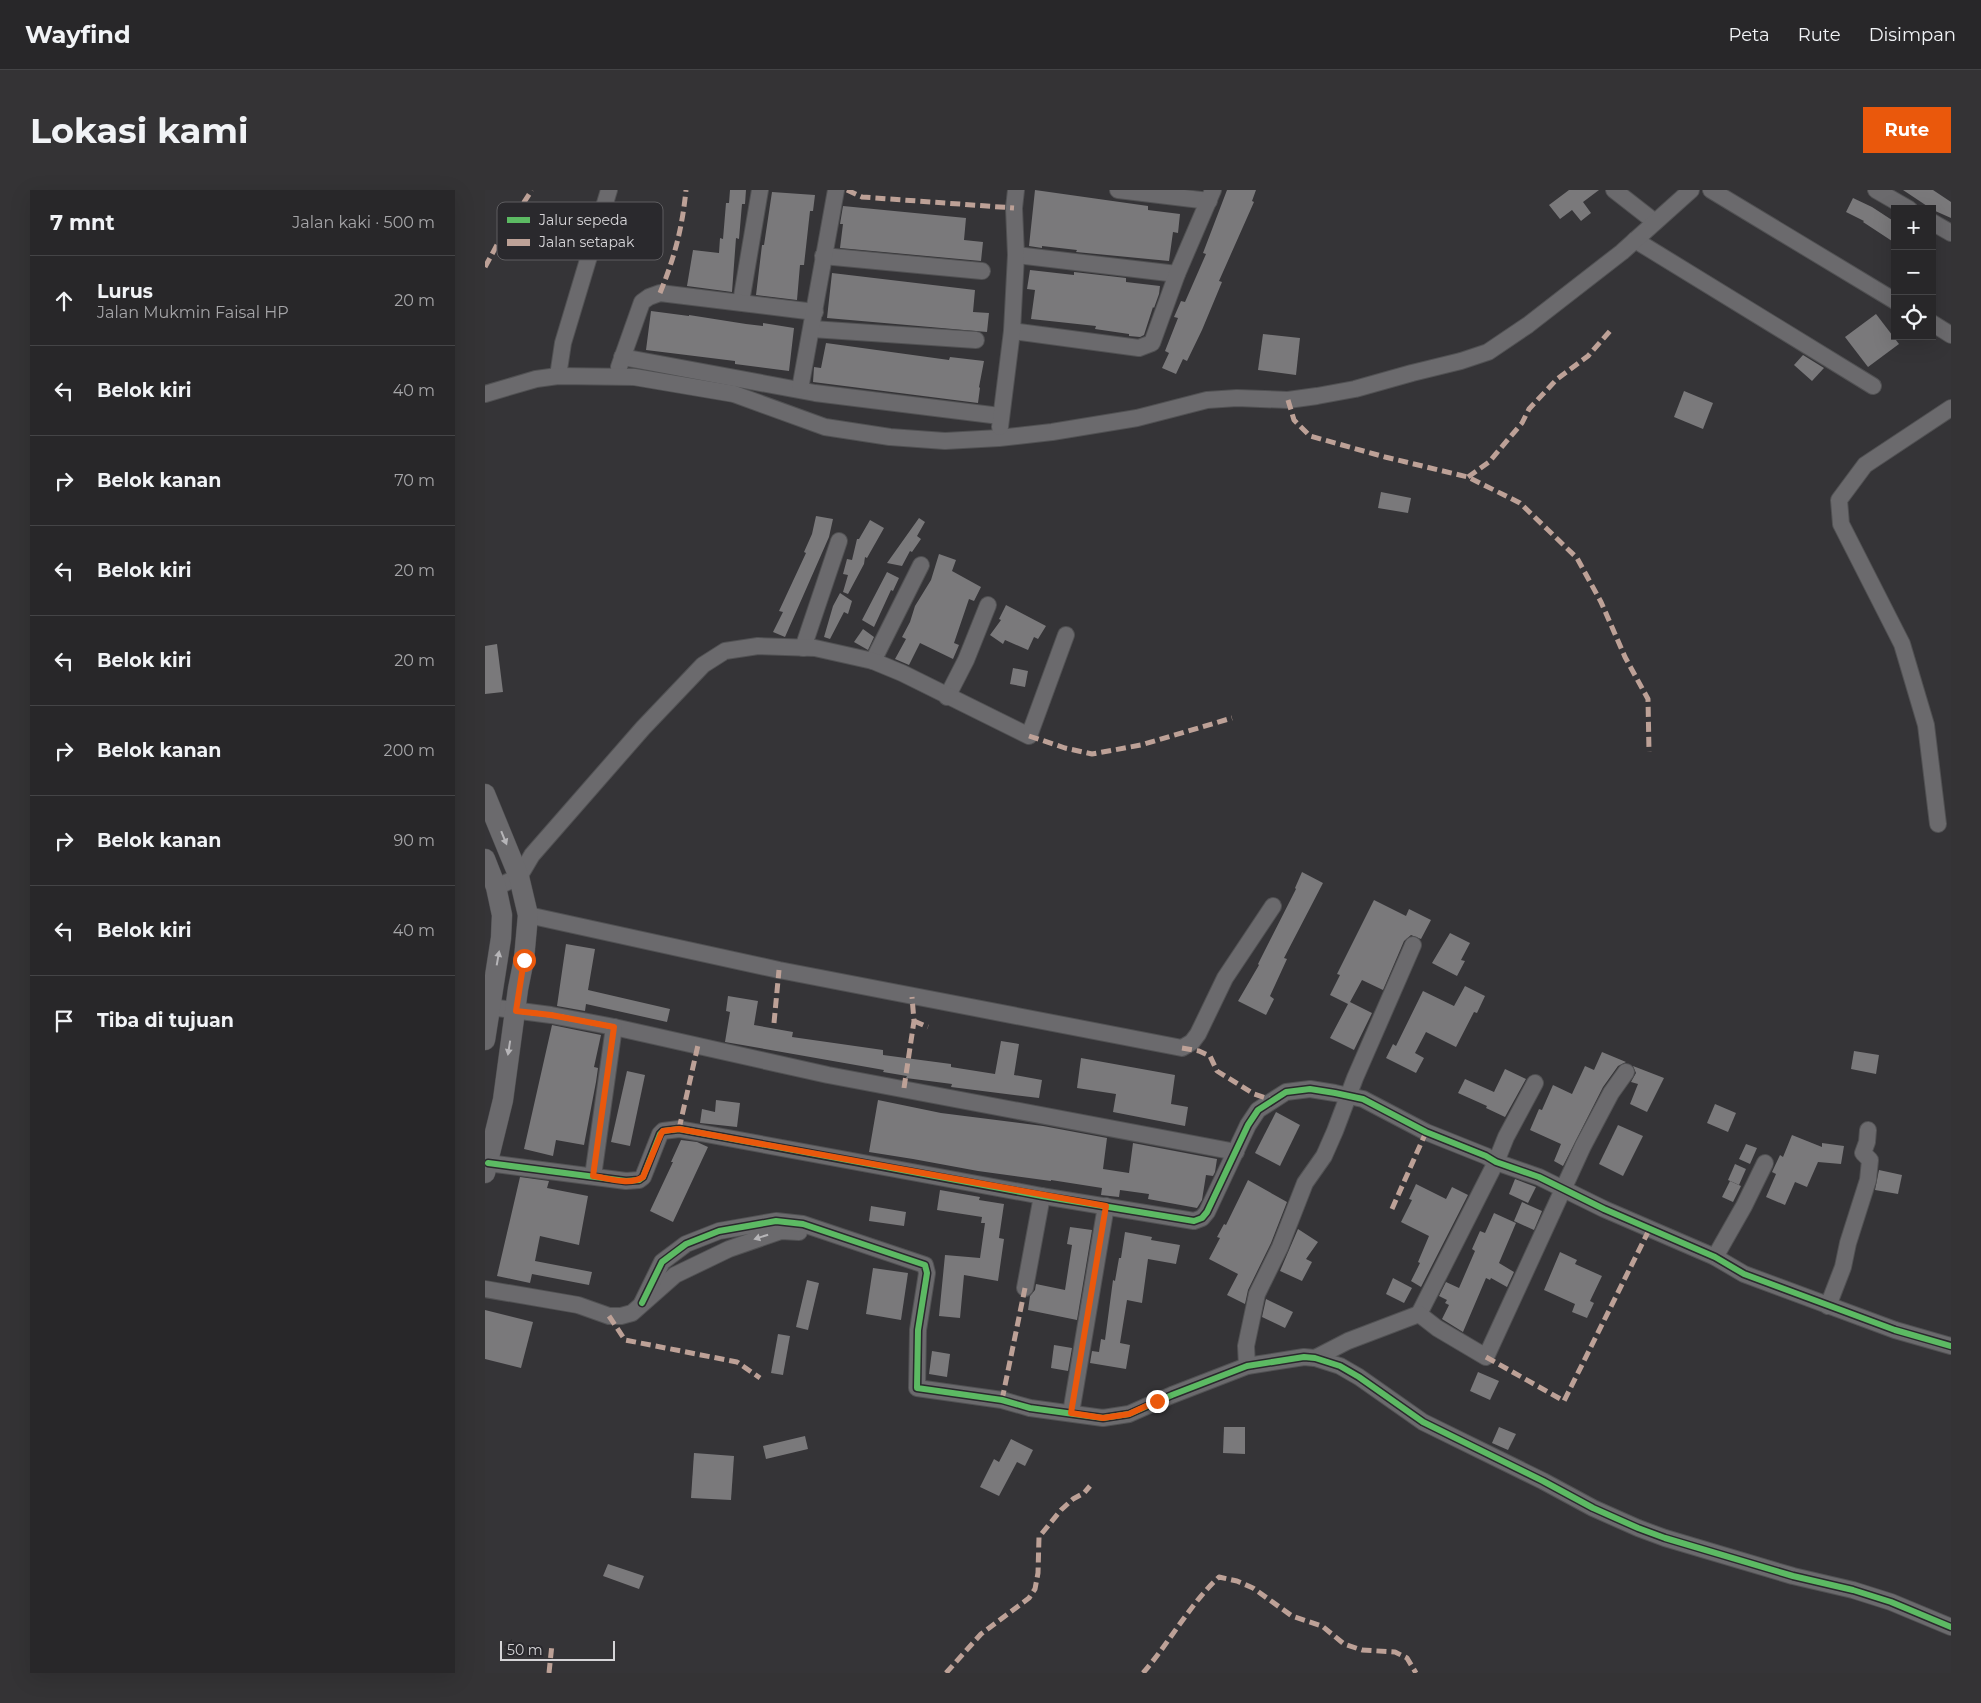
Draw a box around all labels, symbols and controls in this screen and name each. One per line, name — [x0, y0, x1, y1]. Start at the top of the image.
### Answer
text: Wayfind — [25, 20, 131, 49]
text: Peta — [1729, 24, 1770, 46]
text: Rute — [1798, 24, 1841, 46]
text: Disimpan — [1869, 24, 1956, 46]
button: Rute — [1863, 107, 1951, 153]
text: Lokasi kami — [30, 109, 249, 152]
legend — [497, 202, 663, 260]
map controls — [1891, 205, 1936, 340]
button: + — [1891, 205, 1936, 250]
text: 7 mnt — [50, 210, 115, 235]
text: Jalur sepeda — [538, 211, 628, 229]
text: Jalan kaki · 500 m — [292, 213, 435, 232]
text: Jalan setapak — [538, 233, 635, 251]
button: − — [1891, 250, 1936, 295]
text: Lurus — [97, 280, 153, 303]
icon: ahead — [50, 287, 78, 315]
text: 20 m — [394, 291, 435, 310]
button: locate — [1891, 295, 1936, 340]
text: Jalan Mukmin Faisal HP — [97, 303, 289, 322]
icon: left — [50, 377, 78, 405]
text: Belok kiri — [97, 379, 192, 402]
text: 40 m — [393, 381, 435, 400]
icon: right — [50, 467, 78, 495]
text: Belok kanan — [97, 469, 221, 492]
text: 70 m — [394, 471, 435, 490]
icon: left — [50, 557, 78, 585]
text: Belok kiri — [97, 559, 192, 582]
text: 20 m — [394, 561, 435, 580]
icon: left — [50, 647, 78, 675]
text: Belok kiri — [97, 649, 192, 672]
text: 20 m — [394, 651, 435, 670]
icon: right — [50, 737, 78, 765]
text: Belok kanan — [97, 739, 221, 762]
text: 200 m — [384, 741, 435, 760]
icon: right — [50, 827, 78, 855]
text: Belok kanan — [97, 829, 221, 852]
text: 90 m — [393, 831, 435, 850]
one-way arrow — [501, 831, 509, 846]
icon: left — [50, 917, 78, 945]
text: Belok kiri — [97, 919, 192, 942]
text: 40 m — [393, 921, 435, 940]
one-way arrow — [495, 949, 503, 965]
route start — [513, 949, 536, 972]
icon: arrive — [50, 1007, 78, 1035]
text: Tiba di tujuan — [97, 1009, 234, 1032]
one-way arrow — [505, 1041, 513, 1057]
one-way arrow — [753, 1234, 768, 1242]
route end — [1146, 1390, 1169, 1413]
scale bar — [500, 1638, 615, 1661]
text: 50 m — [507, 1641, 543, 1659]

